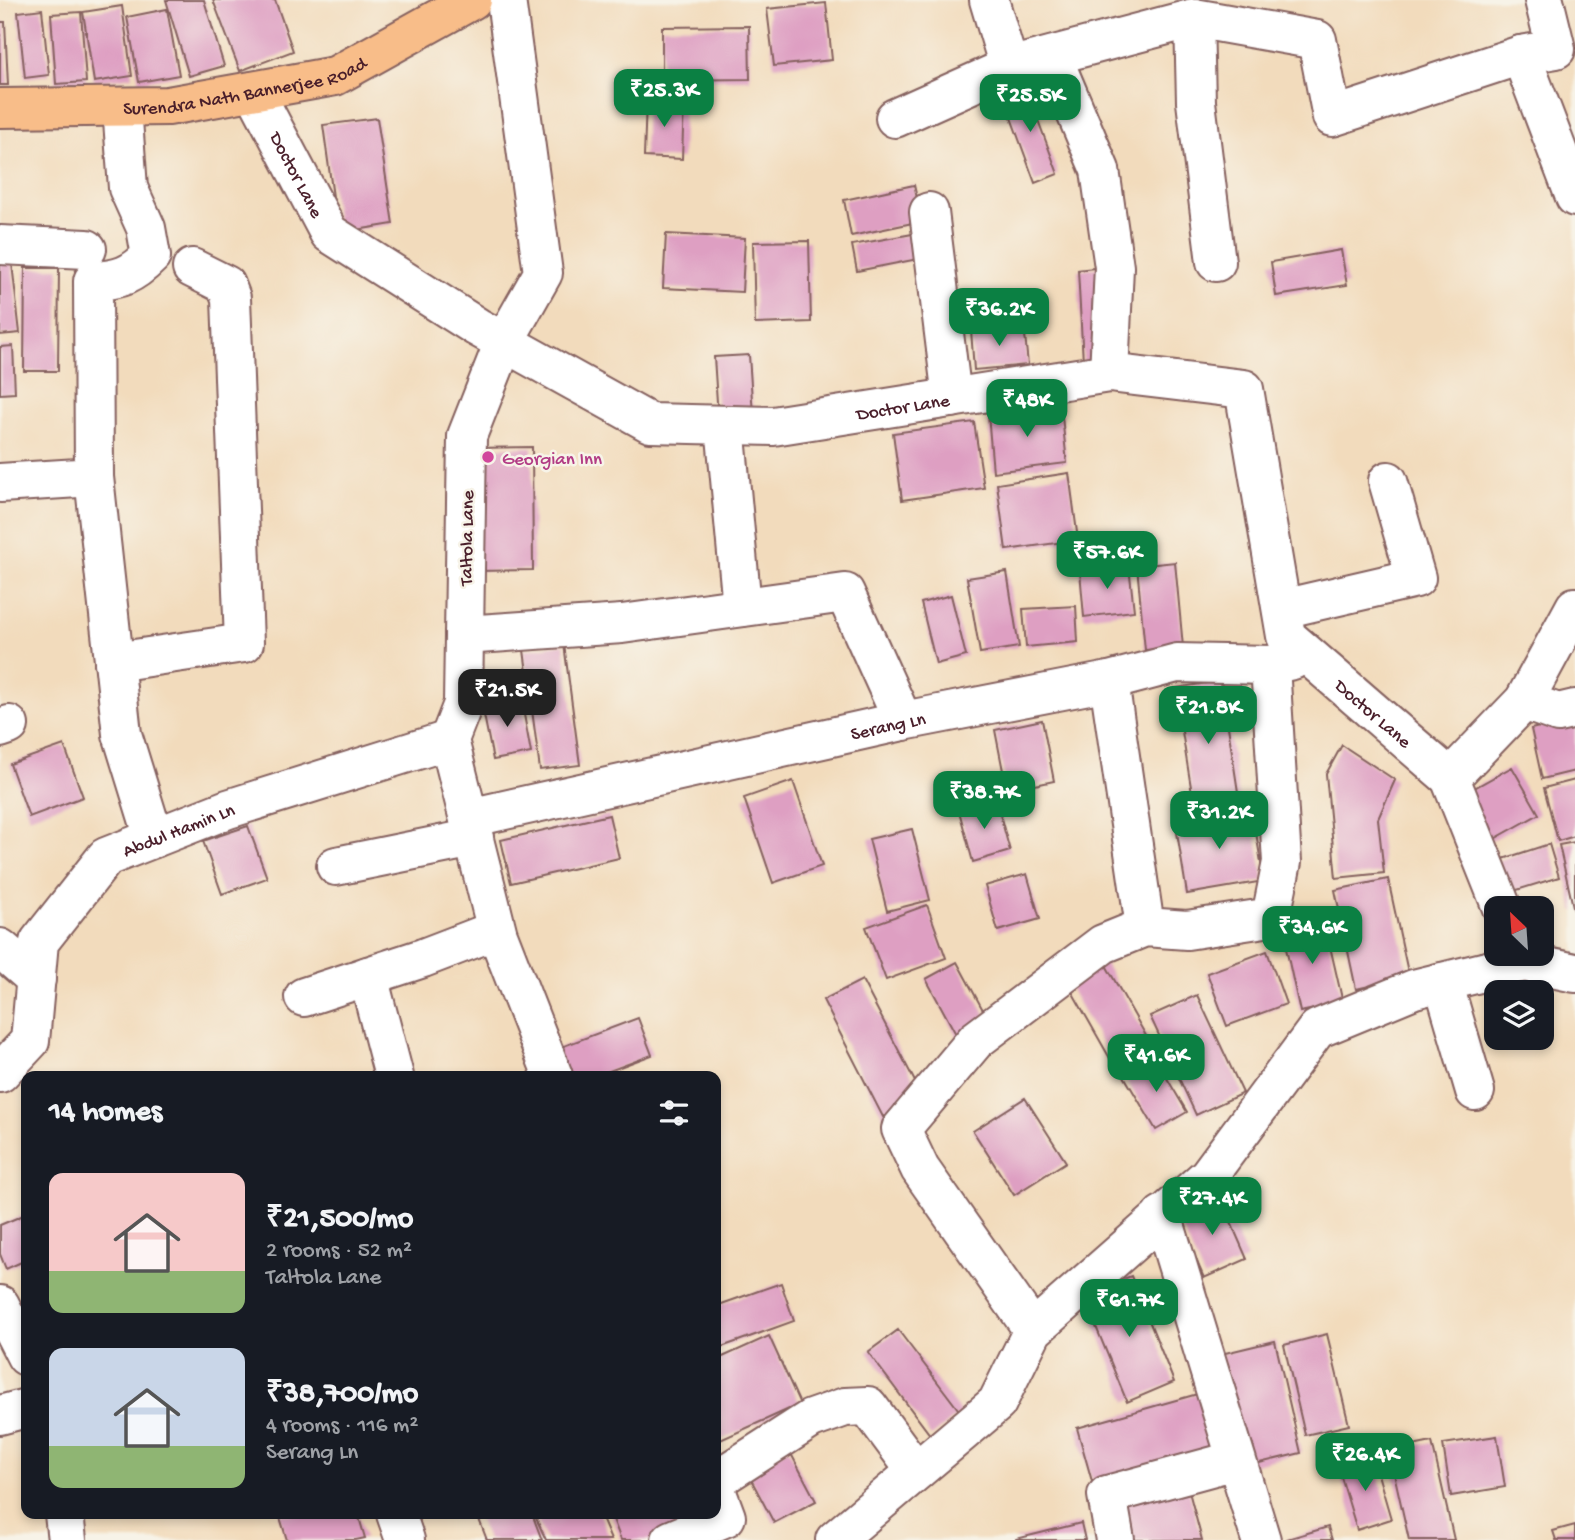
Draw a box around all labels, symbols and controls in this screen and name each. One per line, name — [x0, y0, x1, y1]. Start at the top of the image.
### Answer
street label: Surendra Nath Bannerjee Road — [123, 52, 373, 122]
pin: ₹25.3K — [607, 69, 721, 129]
pin: ₹25.5K — [973, 74, 1087, 134]
text: ₹25.3K — [630, 78, 698, 105]
text: ₹25.5K — [996, 83, 1064, 110]
street label: Doctor Lane — [262, 127, 327, 223]
pin: ₹36.2K — [942, 288, 1056, 348]
text: ₹36.2K — [965, 297, 1033, 324]
pin: ₹48K — [986, 380, 1068, 439]
text: ₹48K — [1002, 388, 1052, 415]
street label: Doctor Lane — [853, 390, 952, 428]
marker: Georgian Inn — [480, 449, 496, 465]
place label: Georgian Inn — [502, 449, 602, 472]
street label: Taltola Lane — [456, 490, 481, 587]
pin: ₹57.6K — [1050, 532, 1164, 591]
text: ₹57.6K — [1073, 540, 1141, 567]
pin: ₹21.5K — [450, 670, 564, 729]
street label: Doctor Lane — [1327, 674, 1415, 755]
text: ₹21.5K — [474, 678, 540, 705]
pin: ₹21.8K — [1151, 686, 1265, 746]
text: ₹21.8K — [1175, 695, 1241, 722]
street label: Serang Ln — [849, 709, 928, 747]
pin: ₹38.7K — [927, 772, 1041, 831]
text: ₹38.7K — [949, 780, 1019, 807]
pin: ₹31.2K — [1162, 792, 1276, 851]
street label: Abdul Hamin Ln — [120, 800, 238, 864]
text: ₹31.2K — [1186, 800, 1252, 827]
north arrow — [1484, 896, 1554, 966]
map controls — [1484, 896, 1554, 1050]
pin: ₹34.6K — [1255, 906, 1369, 966]
text: ₹34.6K — [1278, 915, 1346, 942]
button: layers — [1484, 980, 1554, 1050]
pin: ₹41.6K — [1099, 1034, 1213, 1094]
text: ₹41.6K — [1124, 1043, 1188, 1070]
icon: filters — [655, 1094, 693, 1132]
text: 14 homes — [49, 1096, 162, 1131]
pin: ₹27.4K — [1155, 1178, 1269, 1237]
text: ₹27.4K — [1178, 1186, 1246, 1213]
icon: home — [105, 1201, 189, 1285]
text: ₹21,500/mo — [266, 1203, 413, 1238]
text: 2 rooms · 52 m² — [266, 1238, 412, 1265]
text: Taltola Lane — [266, 1265, 381, 1292]
pin: ₹61.7K — [1072, 1280, 1186, 1339]
text: ₹61.7K — [1096, 1288, 1162, 1315]
icon: home — [105, 1376, 189, 1460]
text: ₹38,700/mo — [266, 1378, 418, 1413]
text: 4 rooms · 116 m² — [266, 1413, 418, 1440]
pin: ₹26.4K — [1308, 1434, 1422, 1493]
text: Serang Ln — [266, 1440, 358, 1467]
text: ₹26.4K — [1332, 1442, 1398, 1469]

